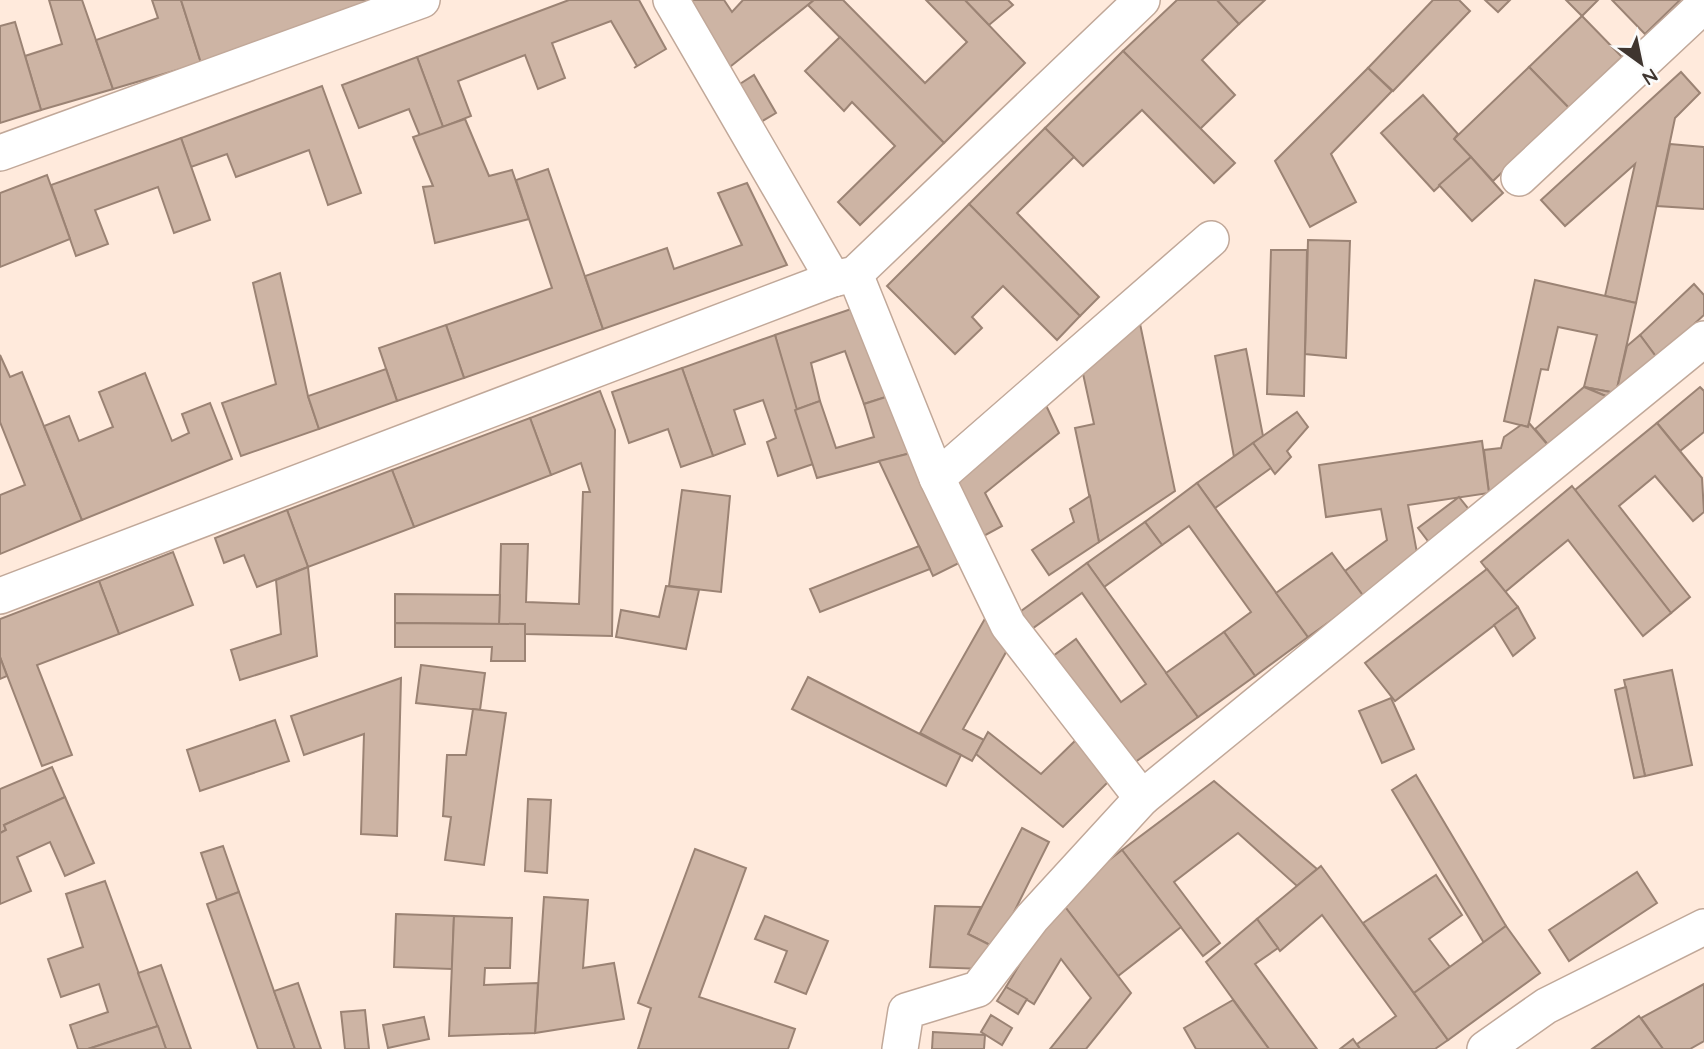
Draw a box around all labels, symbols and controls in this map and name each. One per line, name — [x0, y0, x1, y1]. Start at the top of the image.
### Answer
north arrow — [1606, 28, 1676, 98]
text: N — [1638, 63, 1663, 91]

